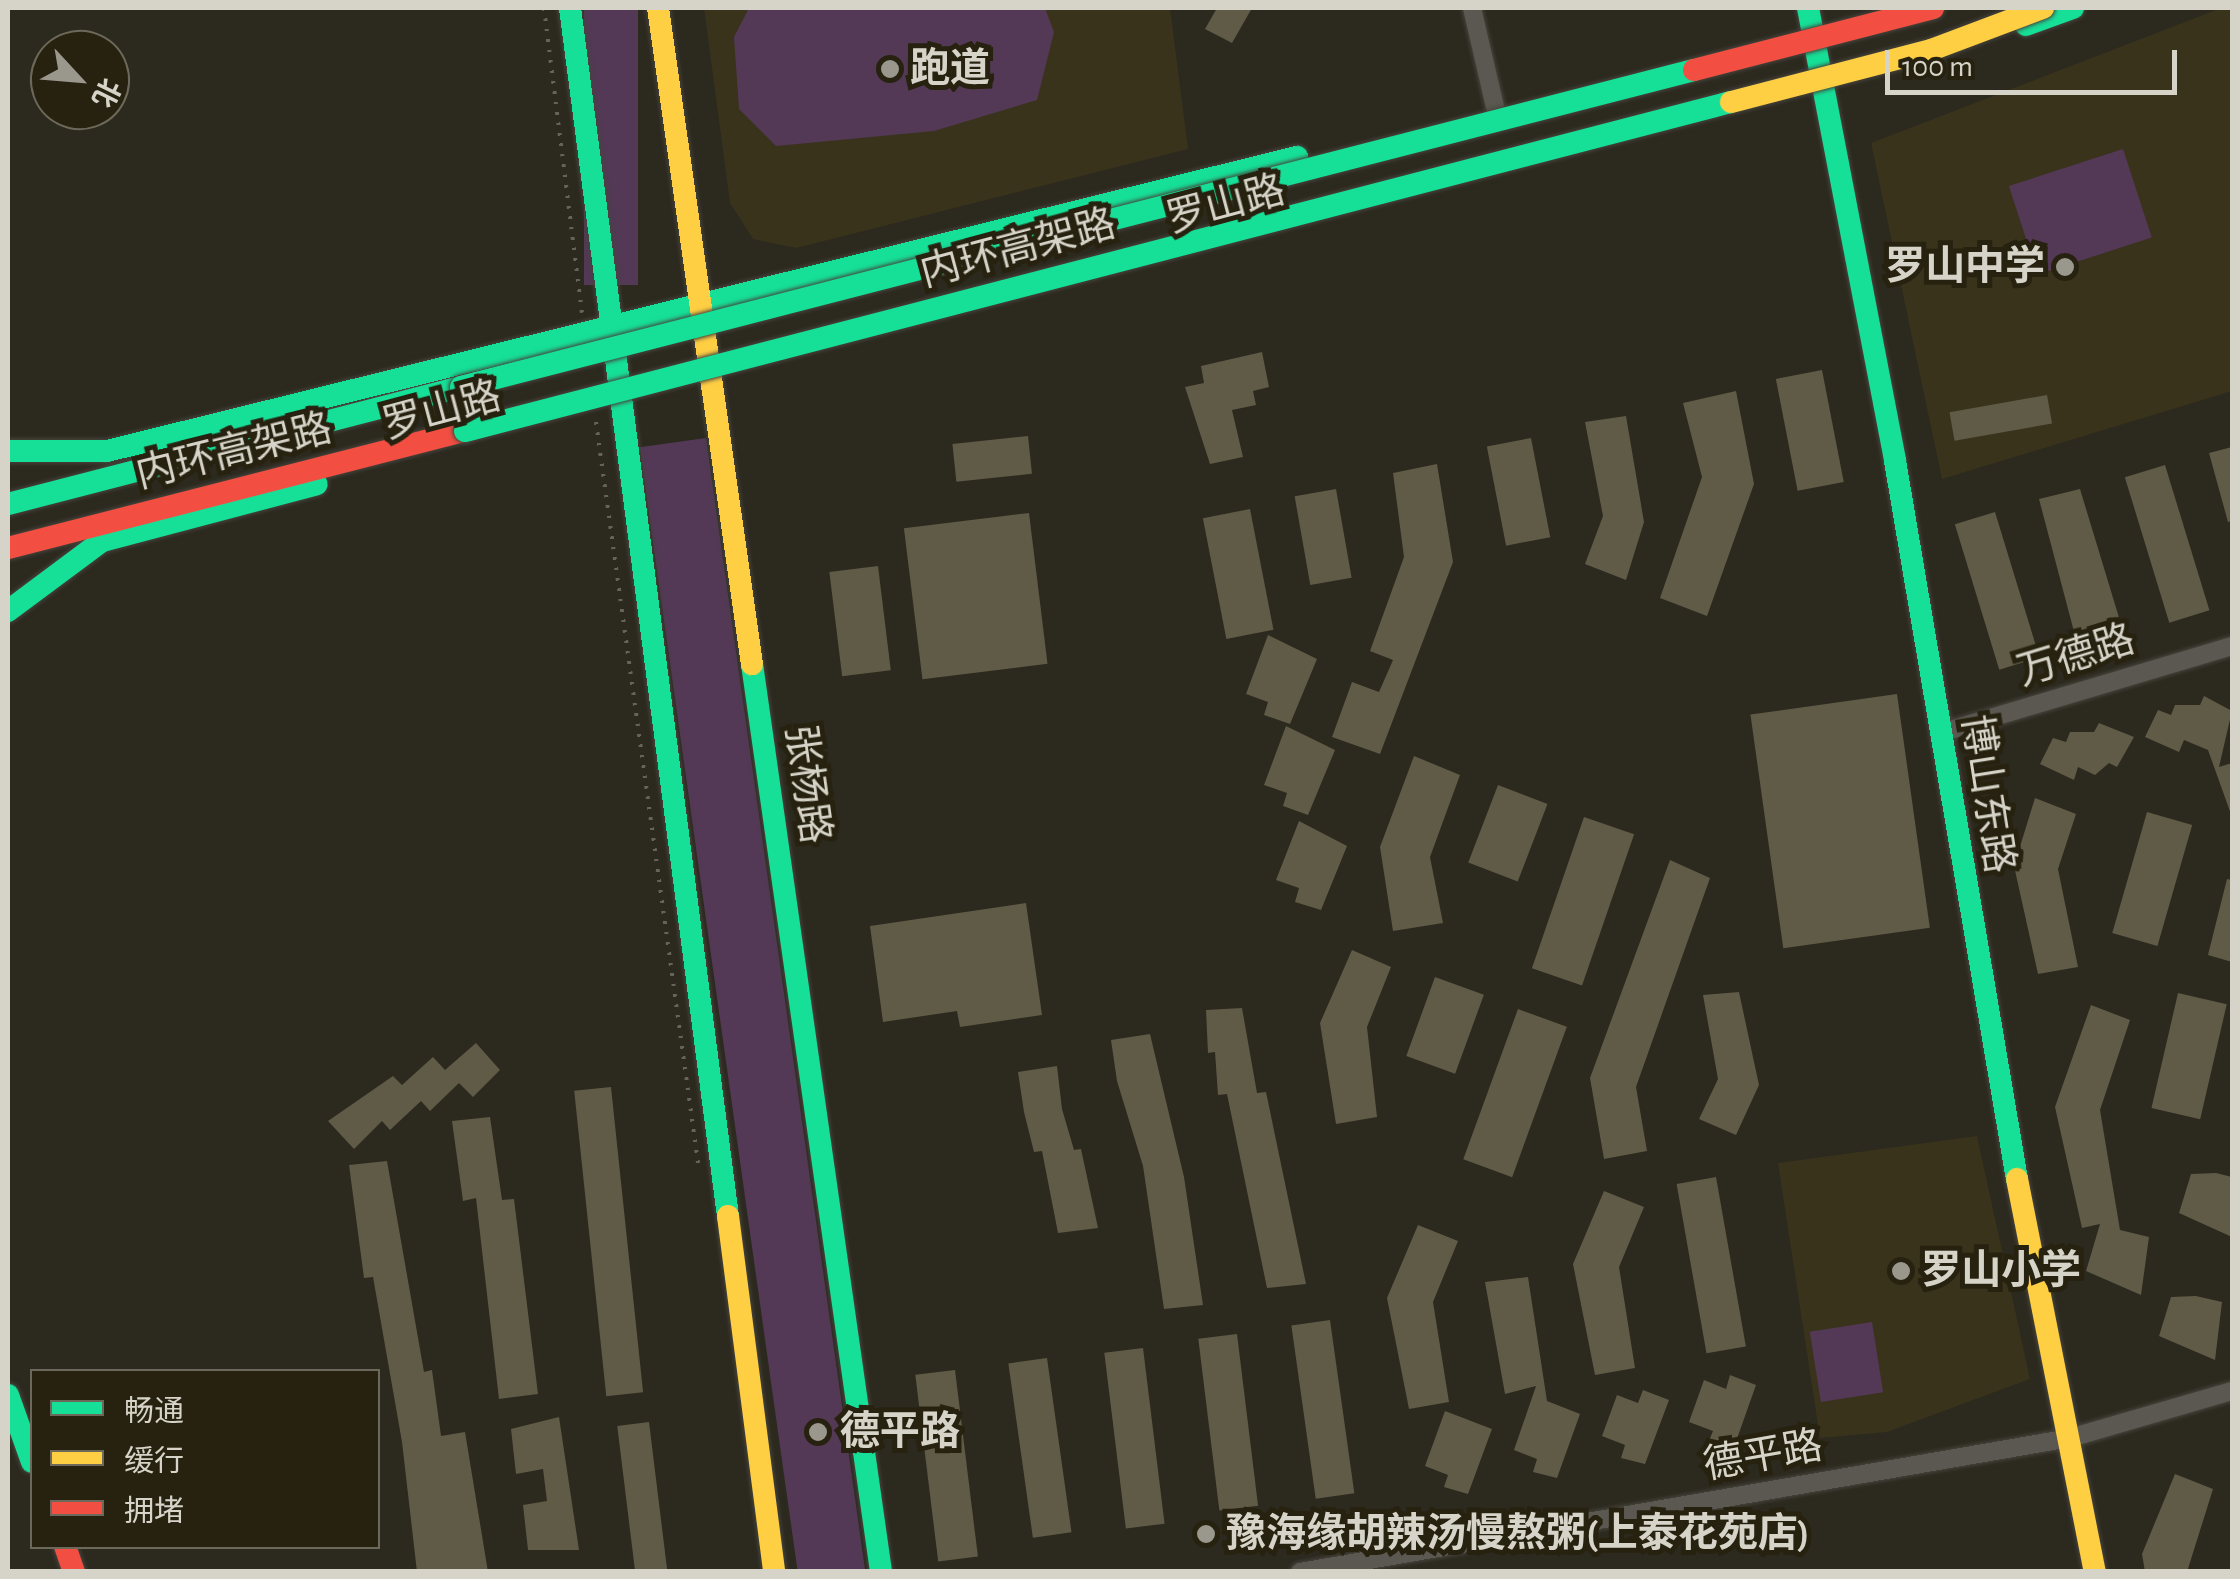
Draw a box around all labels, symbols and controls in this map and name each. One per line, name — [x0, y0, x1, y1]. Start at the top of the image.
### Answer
north arrow — [30, 30, 130, 130]
scale bar — [1890, 30, 2182, 92]
place label: 跑道 — [910, 45, 990, 93]
text: 100 m — [1902, 52, 1973, 82]
marker: 跑道 — [879, 58, 901, 80]
text: 北 — [86, 74, 124, 111]
street label: 罗山路 — [1162, 166, 1290, 244]
street label: 内环高架路 — [915, 200, 1121, 298]
place label: 罗山中学 — [1885, 243, 2045, 291]
marker: 罗山中学 — [2054, 256, 2076, 278]
street label: 罗山路 — [378, 372, 506, 450]
street label: 内环高架路 — [131, 405, 337, 499]
street label: 万德路 — [2012, 616, 2140, 696]
street label: 博山东路 — [1951, 711, 2023, 877]
street label: 张杨路 — [775, 721, 839, 847]
place label: 罗山小学 — [1921, 1247, 2081, 1295]
marker: 罗山小学 — [1890, 1260, 1912, 1282]
legend — [30, 1369, 380, 1549]
text: 畅通 — [124, 1397, 184, 1427]
place label: 德平路 — [840, 1408, 960, 1456]
marker: 德平路 — [805, 1419, 831, 1445]
street label: 德平路 — [1700, 1422, 1826, 1490]
text: 缓行 — [124, 1447, 184, 1477]
text: 拥堵 — [124, 1497, 184, 1527]
place label: 豫海缘胡辣汤慢熬粥(上泰花苑店) — [1226, 1510, 1810, 1558]
marker: 豫海缘胡辣汤慢熬粥(上泰花苑店) — [1195, 1523, 1217, 1545]

